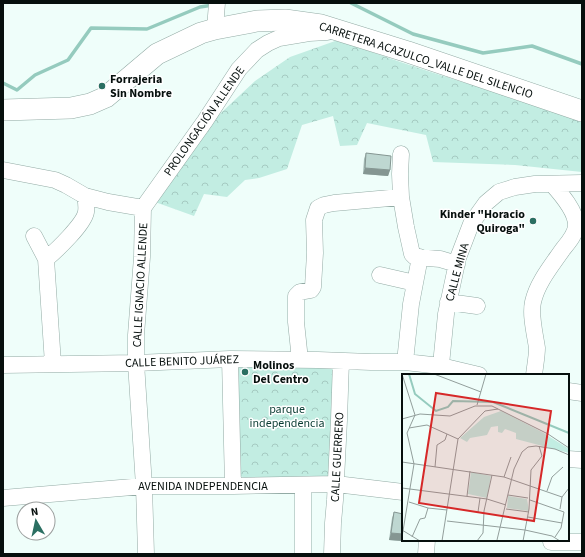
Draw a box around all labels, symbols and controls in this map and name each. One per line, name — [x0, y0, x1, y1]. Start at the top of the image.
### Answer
street label: CARRETERA ACAZULCO_VALLE DEL SILENCIO — [317, 18, 535, 103]
street label: PROLONGACIÓN ALLENDE — [160, 63, 249, 180]
place label: Forrajeria Sin Nombre — [110, 71, 172, 102]
marker: Forrajeria Sin Nombre — [97, 81, 107, 91]
place label: Kinder "Horacio Quiroga" — [440, 206, 525, 237]
marker: Kinder "Horacio Quiroga" — [528, 216, 538, 226]
street label: CALLE IGNACIO ALLENDE — [129, 222, 152, 348]
street label: CALLE MINA — [442, 241, 474, 303]
street label: CALLE BENITO JUÁREZ — [125, 351, 239, 372]
place label: Molinos Del Centro — [253, 357, 309, 388]
marker: Molinos Del Centro — [240, 367, 250, 377]
inset map — [402, 374, 569, 541]
park label: parque independencia — [250, 401, 324, 432]
street label: CALLE GUERRERO — [327, 412, 348, 502]
street label: AVENIDA INDEPENDENCIA — [138, 478, 268, 495]
north arrow — [16, 501, 56, 541]
text: N — [30, 504, 39, 520]

